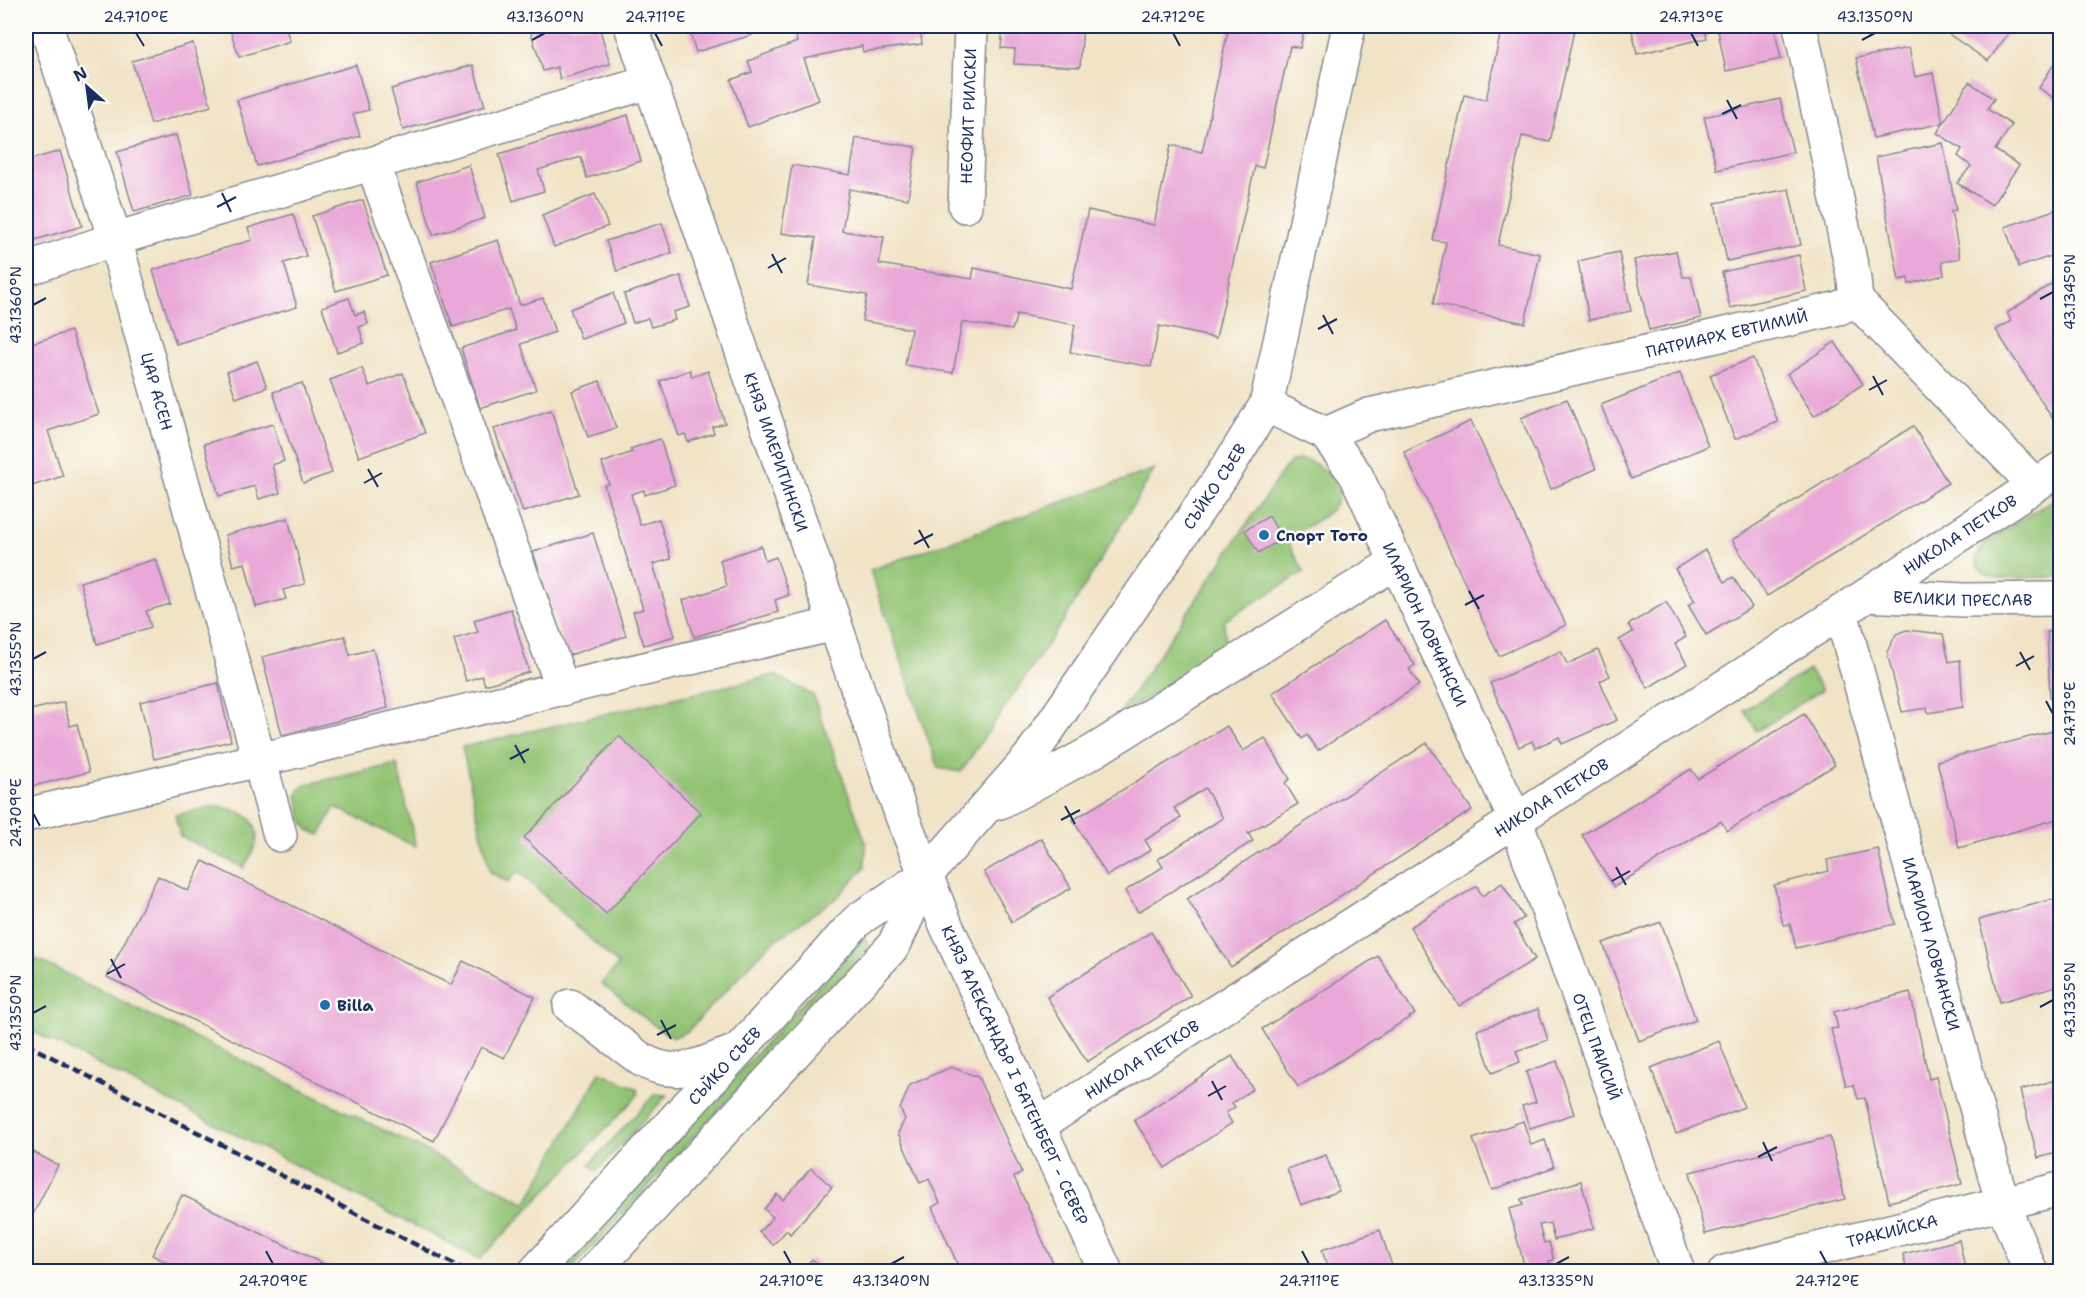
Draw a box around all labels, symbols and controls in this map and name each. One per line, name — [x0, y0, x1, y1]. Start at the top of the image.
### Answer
text: 24.710°E — [104, 7, 168, 27]
text: 43.1360°N — [506, 7, 584, 27]
text: 24.711°E — [625, 7, 685, 27]
text: 24.712°E — [1141, 7, 1205, 27]
text: 24.713°E — [1659, 7, 1723, 27]
text: 43.1350°N — [1837, 7, 1913, 27]
street label: НЕОФИТ РИЛСКИ — [956, 48, 981, 184]
north arrow — [57, 57, 117, 117]
text: N — [70, 62, 91, 86]
text: 43.1345°N — [2060, 254, 2080, 330]
text: 43.1360°N — [6, 266, 26, 344]
street label: ПАТРИАРХ ЕВТИМИЙ — [1644, 305, 1810, 363]
street label: ЦАР АСЕН — [136, 350, 178, 433]
street label: КНЯЗ ИМЕРИТИНСКИ — [739, 370, 813, 535]
street label: СЪЙКО СЪЕВ — [1178, 440, 1251, 533]
street label: НИКОЛА ПЕТКОВ — [1899, 490, 2021, 580]
place label: Спорт Тото — [1276, 525, 1368, 546]
marker: Спорт Тото — [1257, 528, 1271, 542]
street label: ИЛАРИОН ЛОВЧАНСКИ — [1378, 539, 1472, 710]
street label: ВЕЛИКИ ПРЕСЛАВ — [1893, 586, 2033, 611]
text: 43.1355°N — [6, 622, 26, 697]
text: 24.713°E — [2060, 682, 2080, 746]
street label: НИКОЛА ПЕТКОВ — [1490, 753, 1613, 842]
text: 24.709°E — [6, 778, 26, 848]
street label: ИЛАРИОН ЛОВЧАНСКИ — [1897, 855, 1965, 1033]
street label: КНЯЗ АЛЕКСАНДЪР I БАТЕНБЕРГ - СЕВЕР — [937, 922, 1093, 1229]
text: 43.1335°N — [2060, 962, 2080, 1038]
text: 43.1350°N — [6, 975, 26, 1051]
street label: ОТЕЦ ПАИСИЙ — [1568, 990, 1625, 1103]
place label: Billa — [337, 995, 374, 1016]
marker: Billa — [318, 998, 332, 1012]
street label: НИКОЛА ПЕТКОВ — [1081, 1015, 1203, 1104]
street label: СЪЙКО СЪЕВ — [683, 1022, 766, 1110]
street label: ТРАКИЙСКА — [1844, 1210, 1940, 1253]
text: 24.709°E — [238, 1271, 308, 1291]
text: 24.710°E — [759, 1271, 823, 1291]
text: 43.1340°N — [852, 1271, 930, 1291]
text: 24.711°E — [1279, 1271, 1339, 1291]
text: 43.1335°N — [1518, 1271, 1594, 1291]
text: 24.712°E — [1795, 1271, 1859, 1291]

